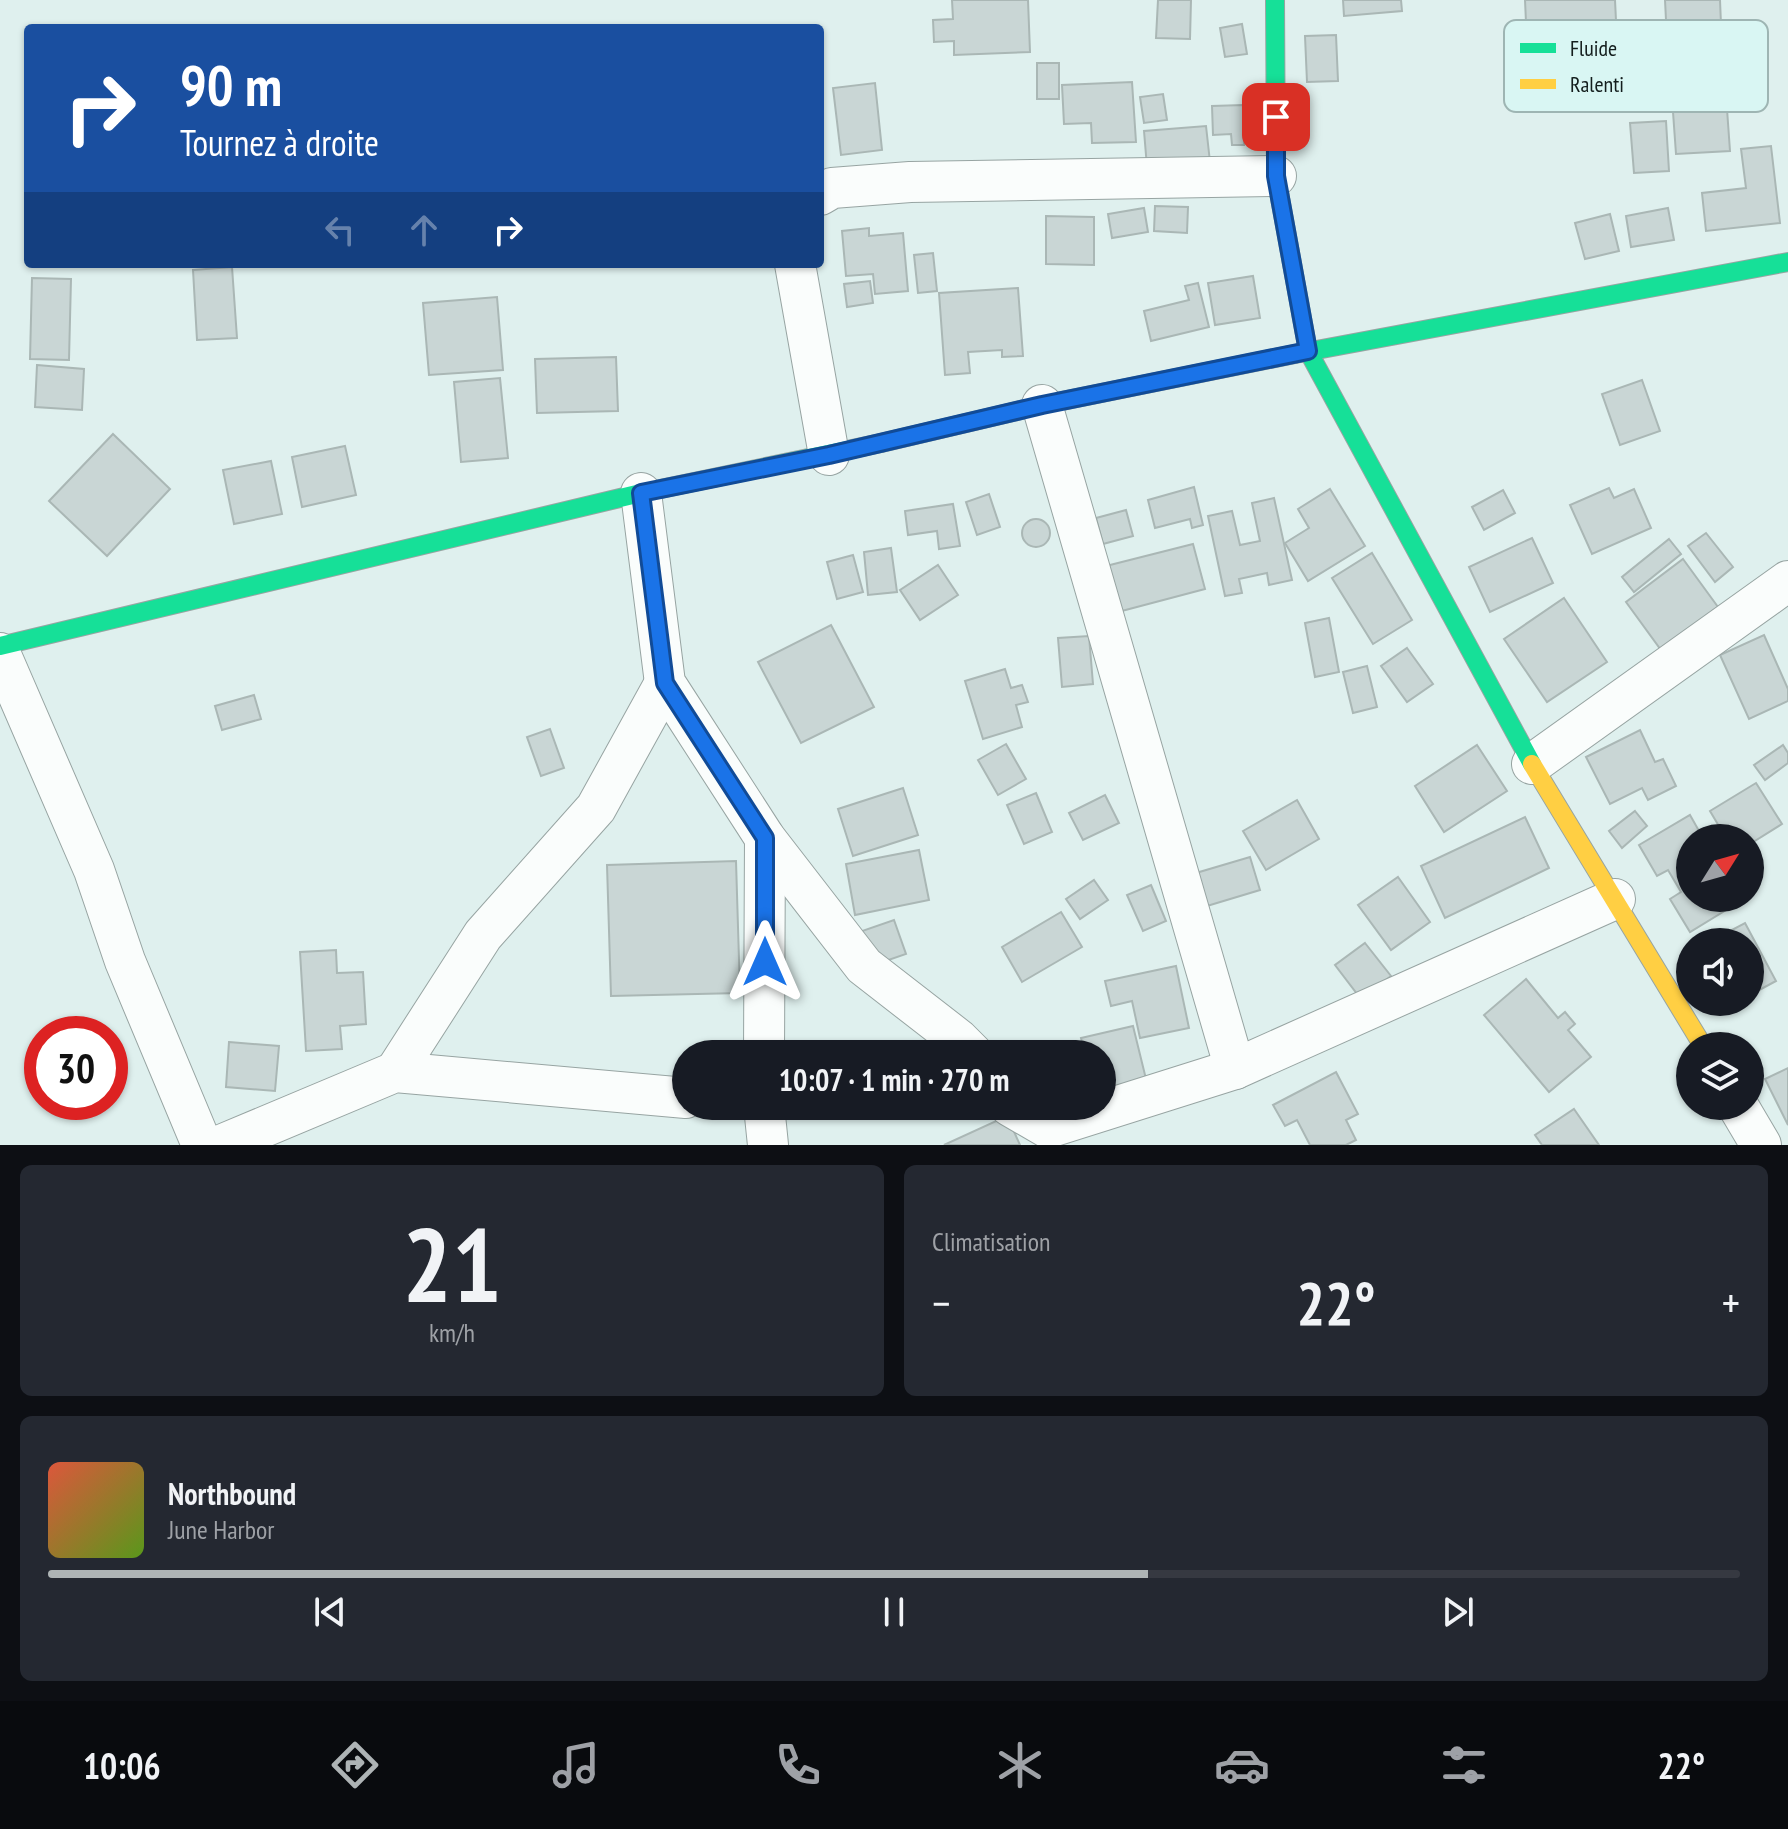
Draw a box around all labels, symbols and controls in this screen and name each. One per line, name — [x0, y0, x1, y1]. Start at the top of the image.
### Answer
legend — [1504, 20, 1768, 112]
text: Fluide — [1570, 34, 1617, 62]
text: 90 m — [180, 49, 282, 121]
icon: right — [48, 56, 152, 160]
text: Ralenti — [1570, 70, 1624, 98]
pin — [1242, 83, 1310, 151]
icon: arrive — [1254, 95, 1298, 139]
text: Tournez à droite — [180, 119, 379, 166]
icon: left — [318, 208, 362, 252]
icon: ahead — [402, 208, 446, 252]
icon: right — [486, 208, 530, 252]
north arrow — [1676, 824, 1764, 912]
map controls — [1676, 824, 1764, 1120]
position arrow — [723, 920, 807, 1004]
button: sound — [1676, 928, 1764, 1016]
speed limit sign: 30 — [24, 1016, 128, 1120]
button: layers — [1676, 1032, 1764, 1120]
text: 10:07 · 1 min · 270 m — [779, 1060, 1009, 1099]
text: 21 — [402, 1196, 502, 1331]
text: Climatisation — [932, 1225, 1050, 1258]
text: 22° — [1296, 1264, 1376, 1342]
text: − — [932, 1274, 950, 1331]
text: + — [1722, 1274, 1740, 1331]
text: km/h — [429, 1316, 475, 1349]
text: Northbound — [168, 1474, 296, 1513]
text: June Harbor — [168, 1513, 274, 1546]
icon: previous — [308, 1590, 352, 1634]
icon: pause — [872, 1590, 916, 1634]
icon: next — [1436, 1590, 1480, 1634]
icon: directions — [327, 1737, 383, 1793]
icon: music — [548, 1737, 604, 1793]
icon: phone — [770, 1737, 826, 1793]
icon: climate — [992, 1737, 1048, 1793]
icon: car — [1214, 1737, 1270, 1793]
icon: filters — [1436, 1737, 1492, 1793]
text: 10:06 — [83, 1742, 161, 1789]
text: 22° — [1657, 1742, 1705, 1789]

